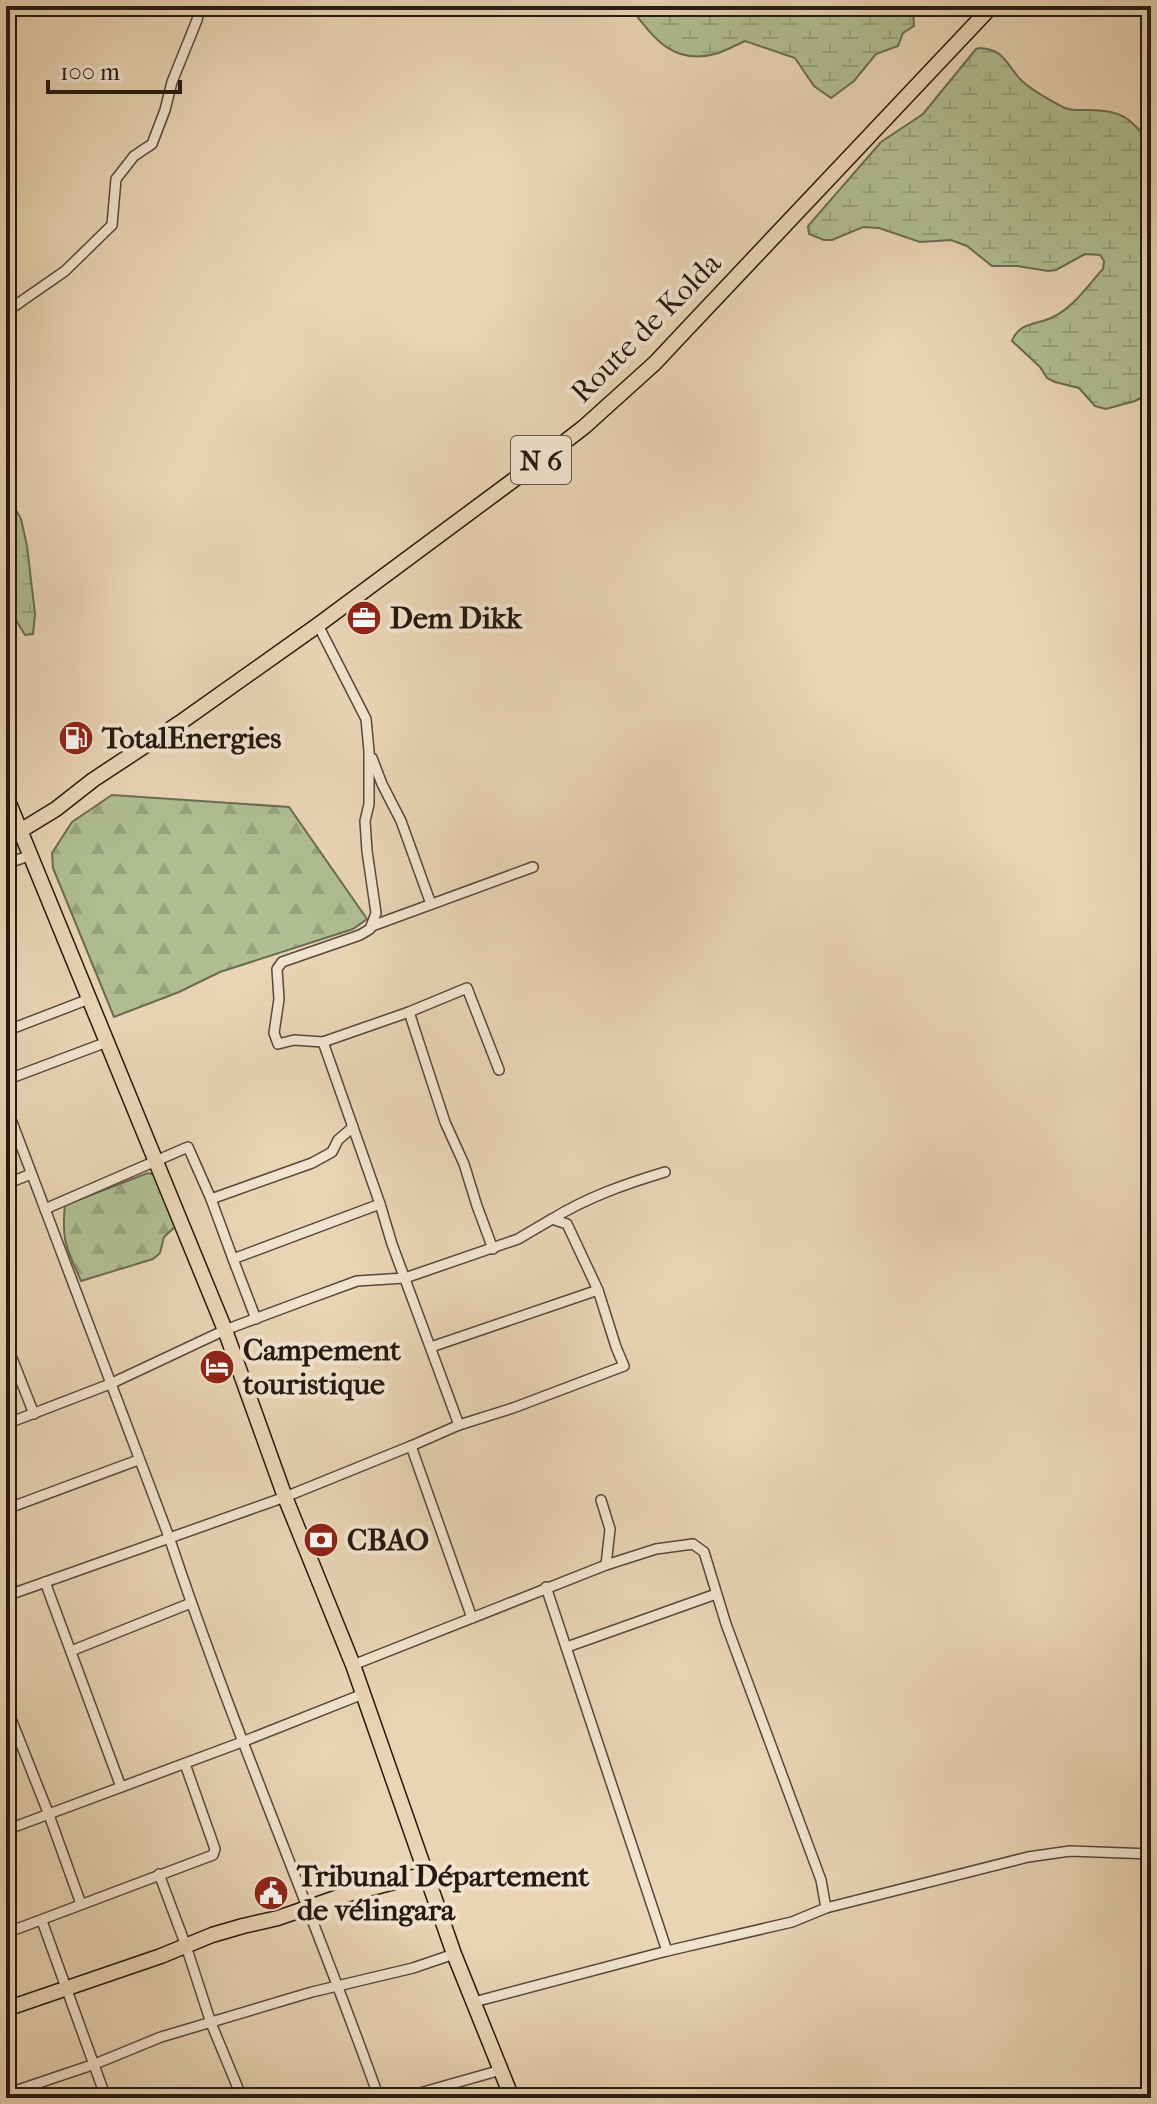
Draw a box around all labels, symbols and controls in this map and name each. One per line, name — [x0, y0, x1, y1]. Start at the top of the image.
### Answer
scale bar — [48, 44, 180, 94]
text: 100 m — [60, 58, 120, 86]
street label: Route de Kolda — [564, 245, 729, 410]
road number: N 6 — [511, 436, 571, 484]
office icon: Dem Dikk — [345, 599, 383, 637]
place label: Dem Dikk — [390, 601, 523, 636]
fuel station icon: TotalEnergies — [57, 719, 95, 757]
place label: TotalEnergies — [101, 721, 281, 756]
place label: Campement touristique — [242, 1333, 401, 1402]
hotel icon: Campement touristique — [198, 1348, 236, 1386]
bank icon: CBAO — [302, 1521, 340, 1559]
place label: CBAO — [347, 1523, 429, 1558]
place label: Tribunal Département de vélingara — [296, 1859, 589, 1928]
public building icon: Tribunal Département de vélingara — [252, 1874, 290, 1912]

